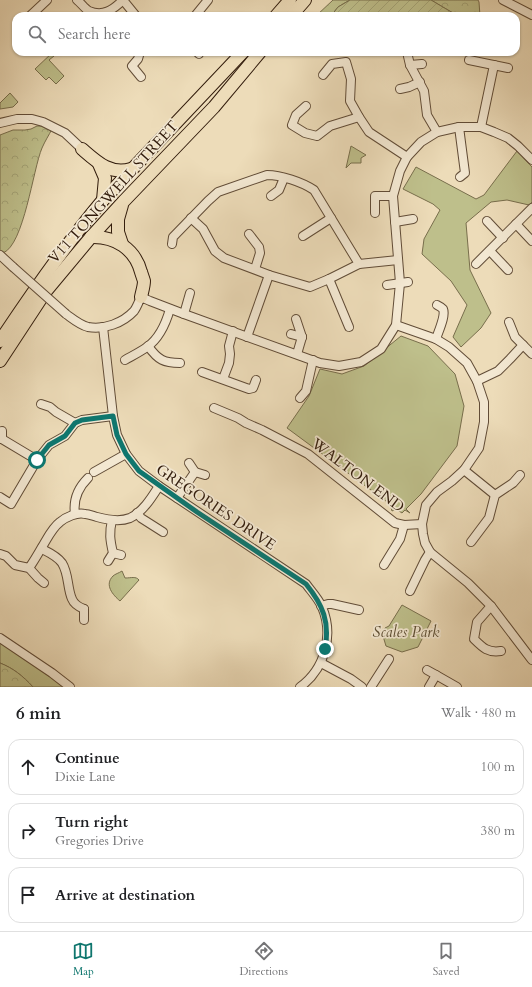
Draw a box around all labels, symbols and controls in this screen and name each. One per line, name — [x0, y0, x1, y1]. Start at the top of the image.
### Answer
search box — [12, 12, 520, 56]
icon: search — [26, 23, 48, 45]
text: Search here — [58, 24, 131, 44]
street label: V11 TONGWELL STREET — [44, 116, 182, 268]
street label: WALTON END — [307, 433, 408, 516]
route start — [28, 451, 46, 469]
street label: GREGORIES DRIVE — [152, 459, 280, 555]
park label: Scales Park — [372, 622, 440, 642]
route end — [316, 640, 334, 658]
text: 6 min — [16, 702, 61, 725]
text: Walk · 480 m — [441, 704, 516, 722]
text: Continue — [55, 748, 120, 768]
icon: ahead — [17, 756, 39, 778]
text: 100 m — [481, 758, 515, 776]
text: Dixie Lane — [55, 768, 116, 786]
text: Turn right — [55, 812, 128, 832]
icon: right — [17, 820, 39, 842]
text: 380 m — [481, 822, 515, 840]
text: Gregories Drive — [55, 832, 144, 850]
icon: arrive — [17, 884, 39, 906]
text: Arrive at destination — [55, 885, 195, 905]
tab: Map — [72, 940, 94, 979]
tab: Directions — [239, 940, 288, 979]
tab: Saved — [433, 940, 460, 979]

